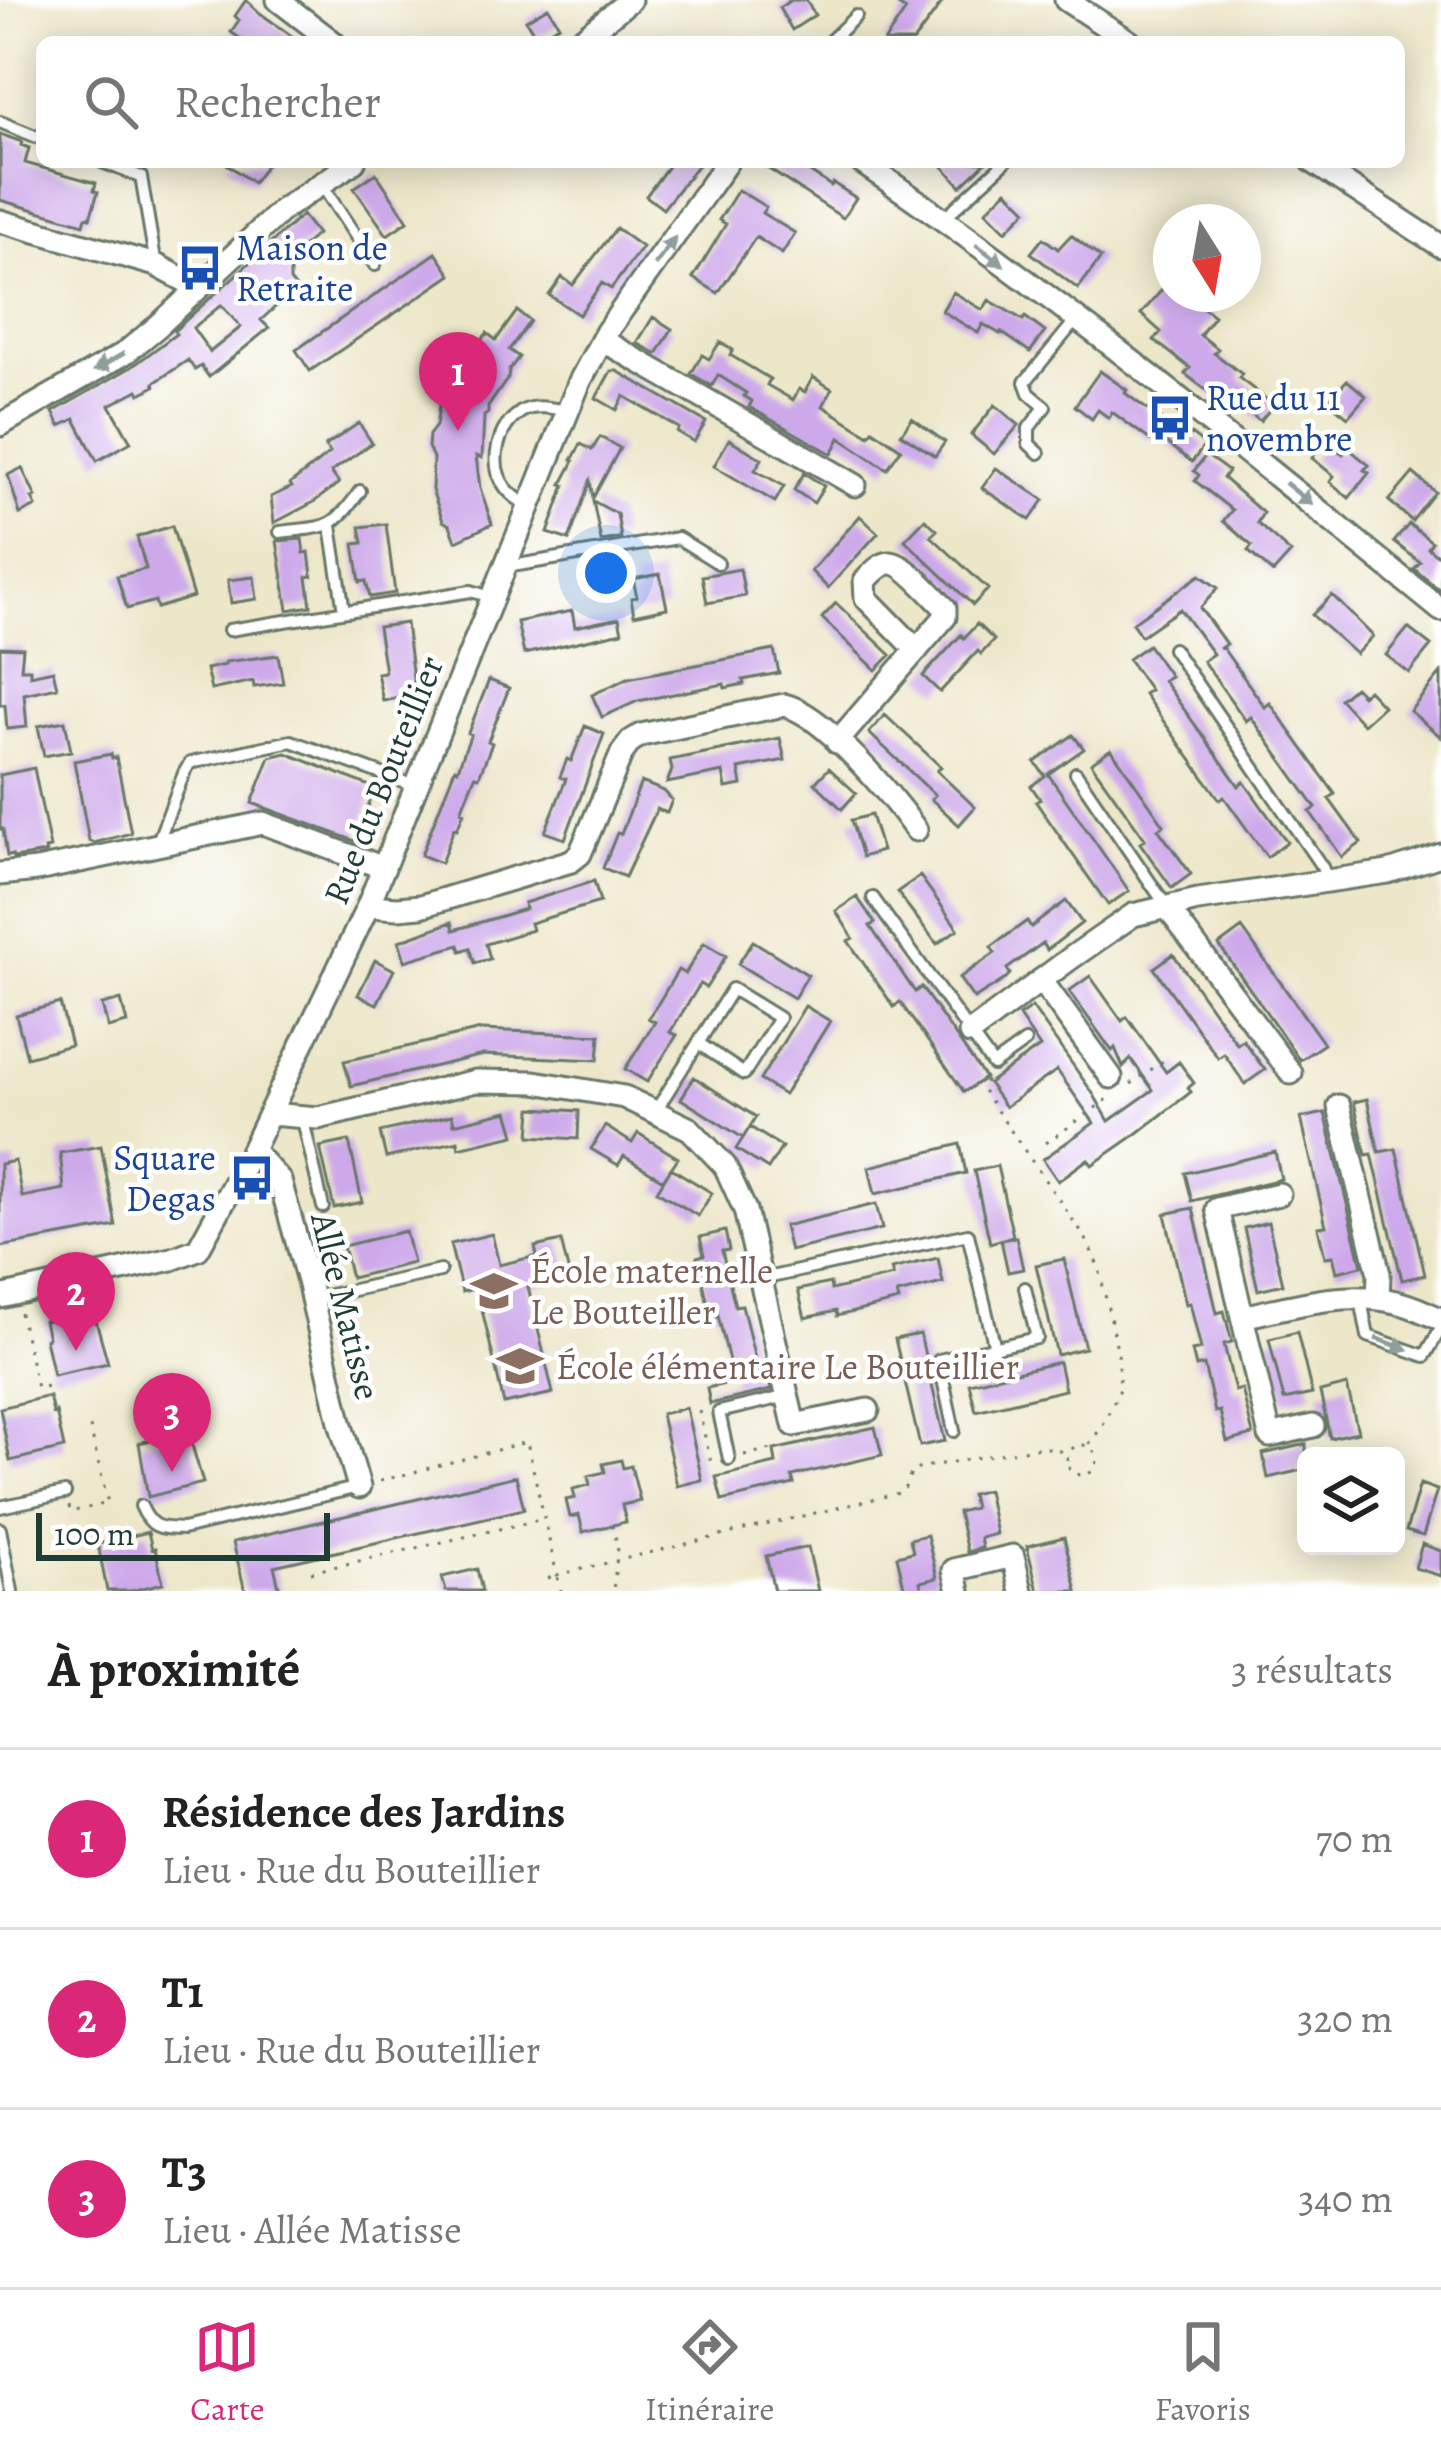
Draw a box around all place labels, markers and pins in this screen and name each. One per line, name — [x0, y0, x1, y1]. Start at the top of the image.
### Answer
place label: Maison de Retraite — [236, 223, 388, 313]
bus stop icon: Maison de Retraite — [175, 243, 225, 293]
pin: 1 — [419, 332, 497, 431]
place label: Rue du 11 novembre — [1206, 373, 1352, 463]
bus stop icon: Rue du 11 novembre — [1145, 393, 1195, 443]
place label: Square Degas — [113, 1133, 216, 1223]
bus stop icon: Square Degas — [227, 1153, 277, 1203]
place label: École maternelle Le Bouteiller — [530, 1246, 773, 1336]
pin: 2 — [37, 1252, 115, 1351]
school or university icon: École maternelle Le Bouteiller — [469, 1266, 519, 1316]
school or university icon: École élémentaire Le Bouteillier — [495, 1341, 545, 1391]
place label: École élémentaire Le Bouteillier — [556, 1342, 1019, 1391]
pin: 3 — [133, 1373, 211, 1472]

